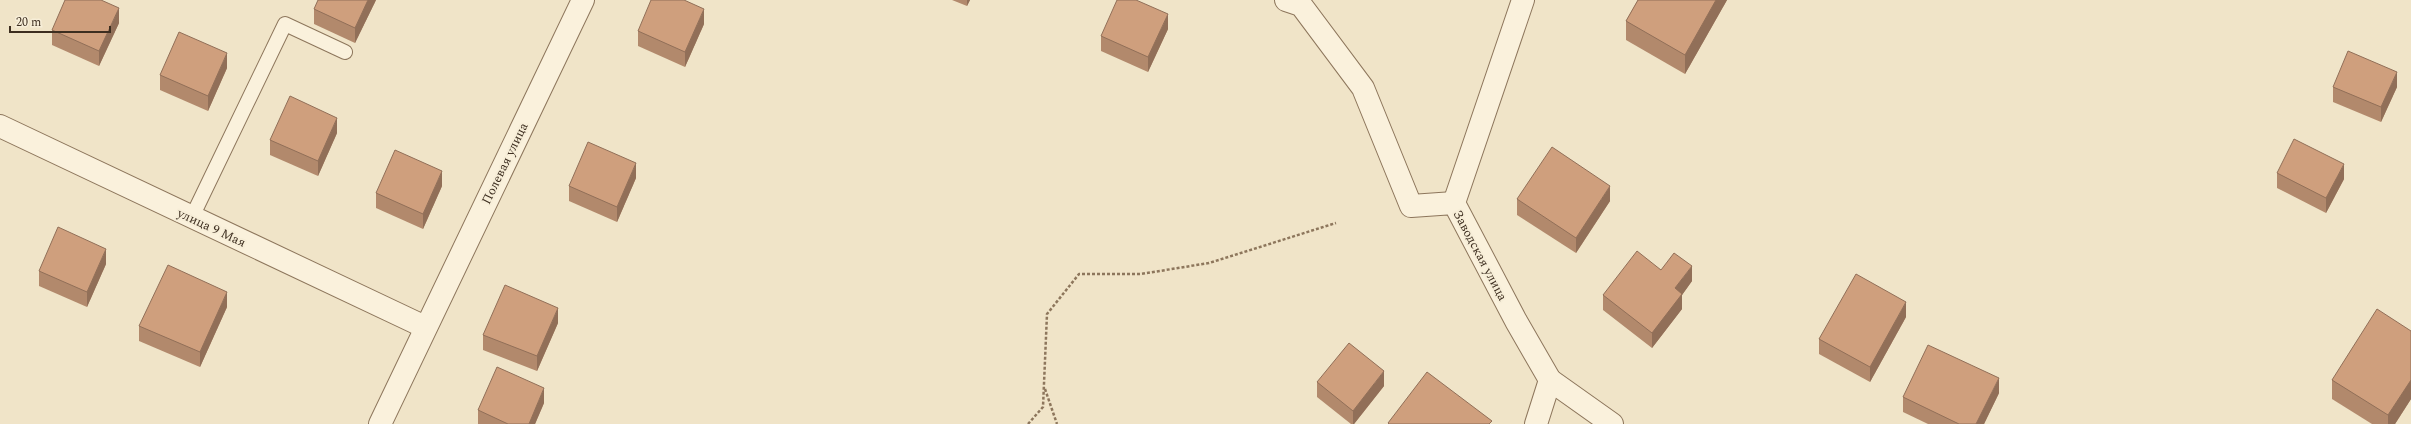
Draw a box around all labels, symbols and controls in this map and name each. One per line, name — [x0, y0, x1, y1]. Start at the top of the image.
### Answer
scale bar — [10, 8, 110, 34]
text: 20 m — [16, 13, 41, 32]
street label: Полевая улица — [476, 119, 534, 208]
street label: улица 9 Мая — [173, 203, 249, 253]
street label: Заводская улица — [1448, 207, 1513, 305]

